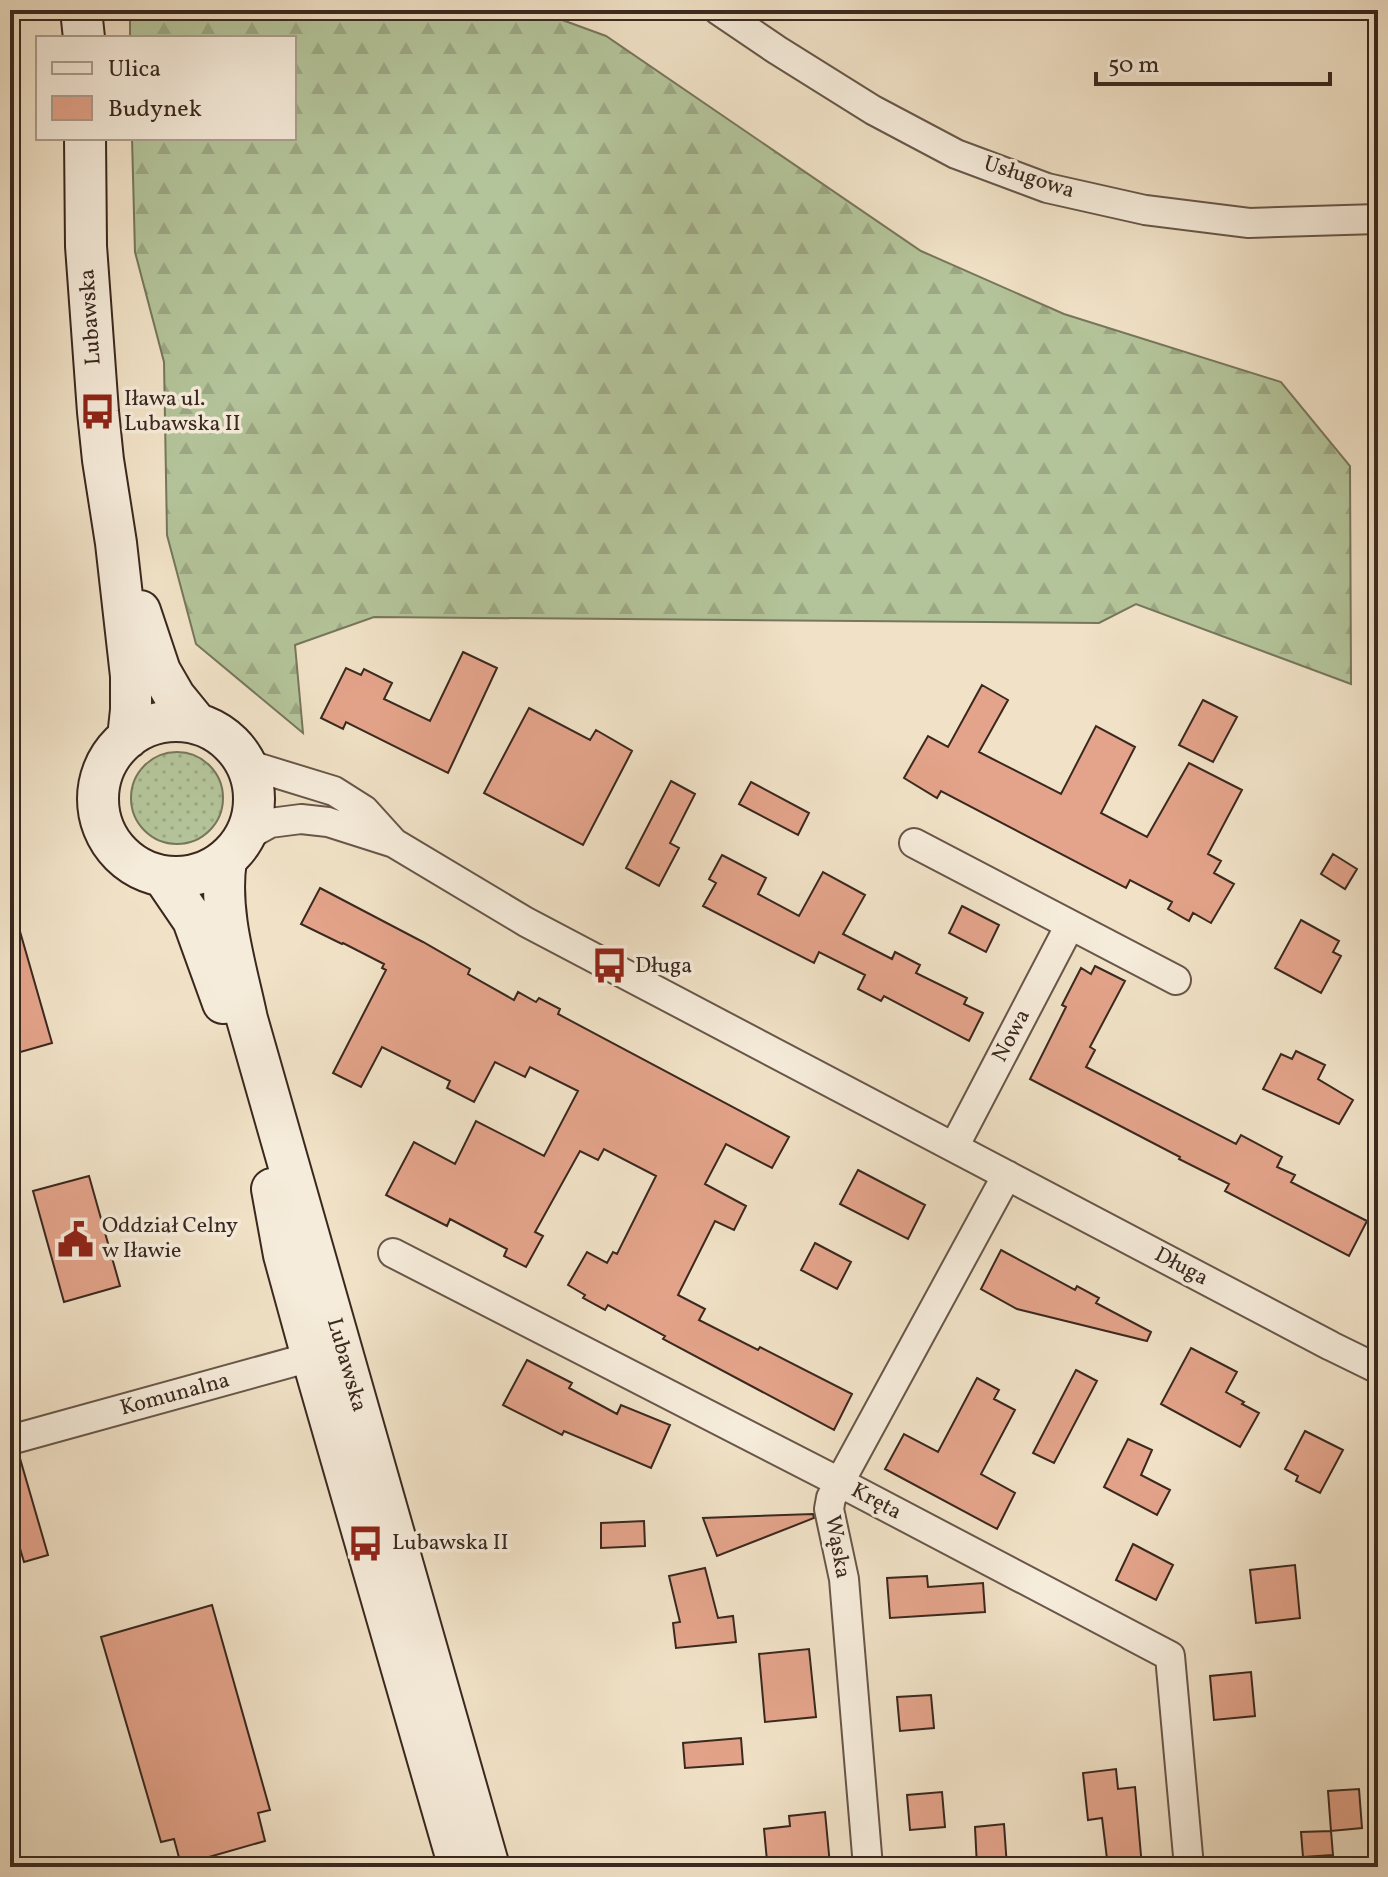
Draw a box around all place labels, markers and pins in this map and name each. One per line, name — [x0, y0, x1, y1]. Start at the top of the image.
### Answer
place label: Iława ul. Lubawska II — [124, 384, 240, 440]
bus stop icon: Iława ul. Lubawska II — [79, 393, 117, 431]
bus stop icon: Długa — [590, 947, 628, 985]
place label: Długa — [635, 951, 692, 982]
place label: Oddział Celny w Iławie — [102, 1211, 238, 1267]
public building icon: Oddział Celny w Iławie — [57, 1220, 95, 1258]
bus stop icon: Lubawska II — [347, 1524, 385, 1562]
place label: Lubawska II — [392, 1528, 508, 1559]

